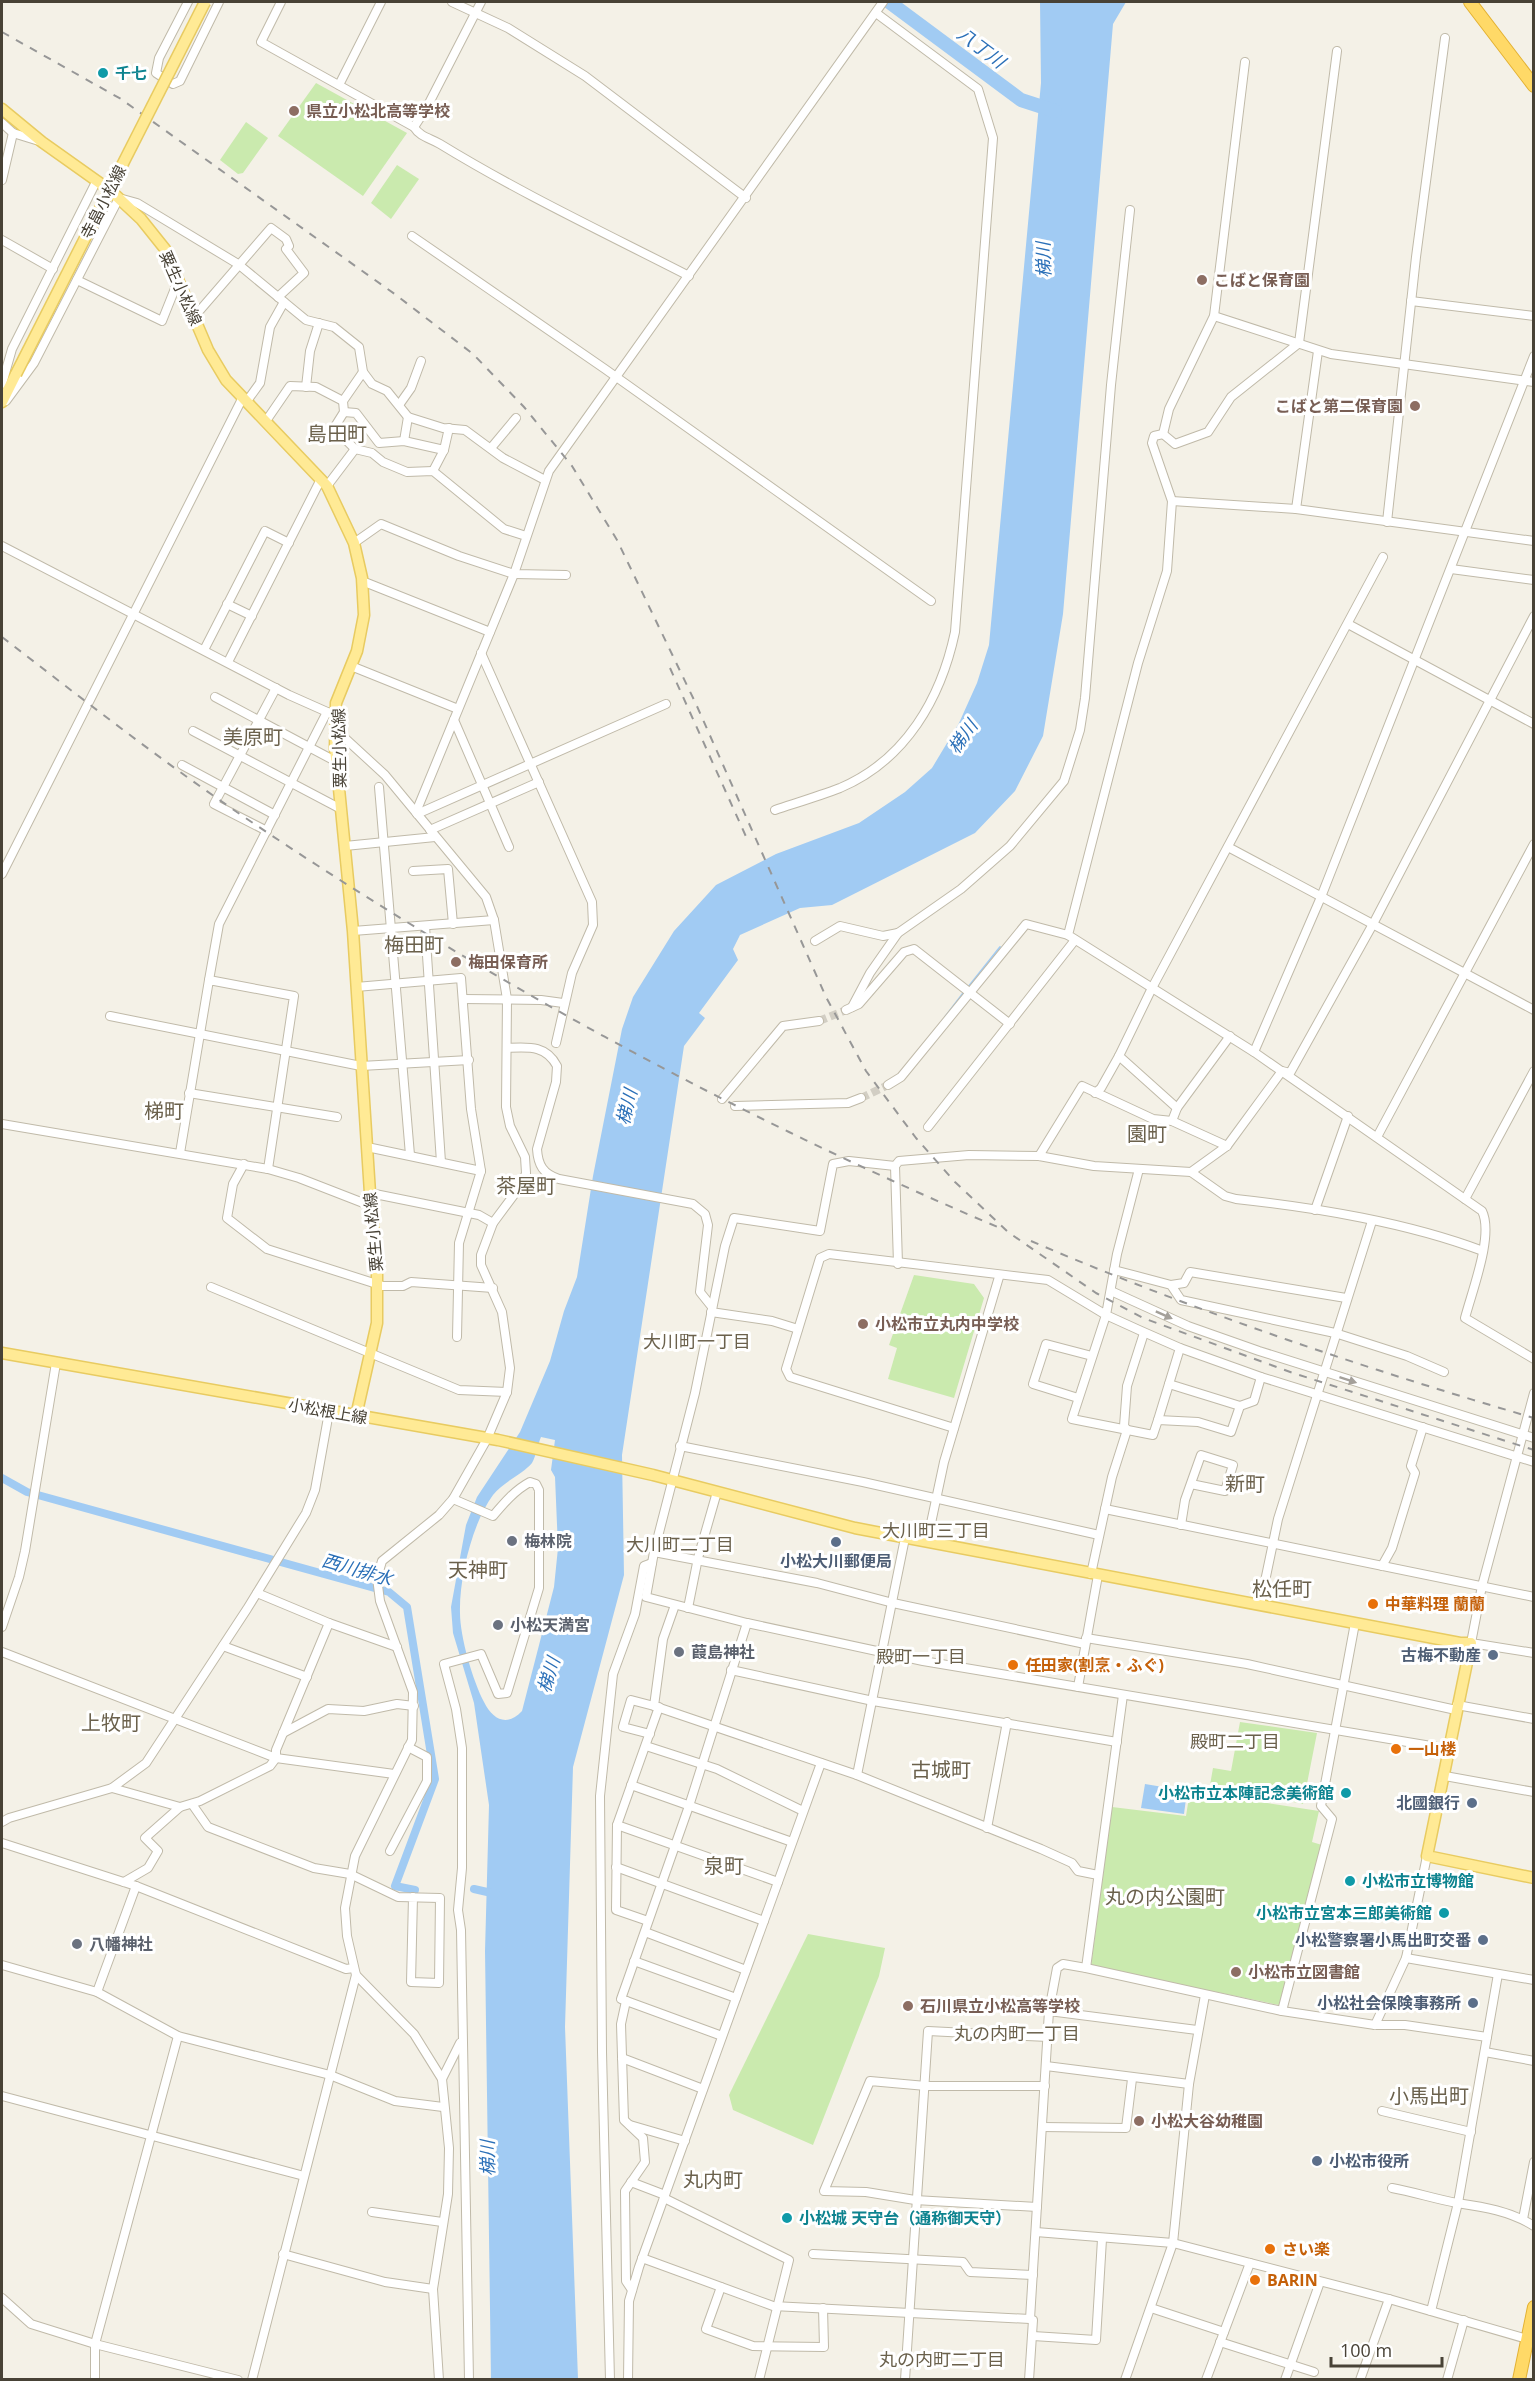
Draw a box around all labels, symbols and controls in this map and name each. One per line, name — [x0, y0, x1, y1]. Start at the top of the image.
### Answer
water label: 八丁川 — [953, 21, 1012, 74]
place label: 千七 — [115, 62, 147, 84]
marker: 千七 — [96, 66, 110, 80]
place label: 県立小松北高等学校 — [306, 100, 450, 122]
marker: 県立小松北高等学校 — [287, 104, 301, 118]
street label: 寺畠小松線 — [75, 161, 131, 243]
water label: 梯川 — [1030, 240, 1056, 278]
street label: 粟生小松線 — [155, 247, 207, 329]
place label: こばと保育園 — [1214, 269, 1310, 291]
marker: こばと保育園 — [1195, 273, 1209, 287]
place label: こばと第二保育園 — [1275, 395, 1403, 417]
marker: こばと第二保育園 — [1408, 399, 1422, 413]
district label: 島田町 — [307, 420, 367, 447]
street label: 粟生小松線 — [327, 708, 351, 788]
water label: 梯川 — [942, 713, 984, 758]
district label: 美原町 — [223, 723, 283, 750]
district label: 梅田町 — [384, 931, 444, 958]
place label: 梅田保育所 — [468, 951, 548, 973]
marker: 梅田保育所 — [449, 955, 463, 969]
water label: 梯川 — [610, 1084, 643, 1127]
district label: 梯町 — [144, 1097, 184, 1124]
district label: 園町 — [1127, 1120, 1167, 1147]
district label: 茶屋町 — [496, 1172, 556, 1199]
street label: 粟生小松線 — [359, 1191, 387, 1273]
one-way arrow — [1156, 1311, 1173, 1320]
place label: 小松市立丸内中学校 — [875, 1313, 1019, 1335]
marker: 小松市立丸内中学校 — [856, 1317, 870, 1331]
district label: 大川町一丁目 — [643, 1329, 751, 1353]
one-way arrow — [1339, 1375, 1357, 1385]
street label: 小松根上線 — [287, 1393, 369, 1429]
district label: 新町 — [1225, 1470, 1265, 1497]
district label: 大川町三丁目 — [882, 1518, 990, 1542]
place label: 梅林院 — [524, 1530, 572, 1552]
district label: 大川町二丁目 — [626, 1532, 734, 1556]
marker: 梅林院 — [505, 1534, 519, 1548]
marker: 小松大川郵便局 — [829, 1535, 843, 1549]
water label: 西川排水 — [319, 1548, 397, 1591]
place label: 小松大川郵便局 — [780, 1550, 892, 1572]
district label: 天神町 — [448, 1556, 508, 1583]
district label: 松任町 — [1252, 1575, 1312, 1602]
place label: 中華料理 蘭蘭 — [1385, 1593, 1485, 1615]
marker: 中華料理 蘭蘭 — [1366, 1597, 1380, 1611]
place label: 小松天満宮 — [510, 1614, 590, 1636]
marker: 小松天満宮 — [491, 1618, 505, 1632]
place label: 葭島神社 — [691, 1641, 755, 1663]
district label: 殿町一丁目 — [876, 1644, 966, 1668]
place label: 古梅不動産 — [1401, 1644, 1481, 1666]
marker: 葭島神社 — [672, 1645, 686, 1659]
marker: 古梅不動産 — [1486, 1648, 1500, 1662]
water label: 梯川 — [531, 1652, 565, 1695]
place label: 任田家(割烹・ふぐ) — [1025, 1654, 1164, 1676]
marker: 任田家(割烹・ふぐ) — [1006, 1658, 1020, 1672]
district label: 上牧町 — [81, 1709, 141, 1736]
district label: 殿町二丁目 — [1190, 1729, 1280, 1753]
place label: 一山楼 — [1408, 1738, 1457, 1760]
marker: 一山楼 — [1389, 1742, 1403, 1756]
district label: 古城町 — [911, 1756, 971, 1783]
place label: 小松市立本陣記念美術館 — [1158, 1782, 1334, 1804]
marker: 小松市立本陣記念美術館 — [1339, 1786, 1353, 1800]
place label: 北國銀行 — [1396, 1792, 1460, 1814]
marker: 北國銀行 — [1465, 1796, 1479, 1810]
district label: 泉町 — [704, 1852, 744, 1879]
place label: 小松市立博物館 — [1362, 1870, 1474, 1892]
marker: 小松市立博物館 — [1343, 1874, 1357, 1888]
district label: 丸の内公園町 — [1105, 1883, 1225, 1910]
place label: 小松市立宮本三郎美術館 — [1256, 1902, 1432, 1924]
marker: 小松市立宮本三郎美術館 — [1437, 1906, 1451, 1920]
place label: 小松警察署小馬出町交番 — [1295, 1929, 1471, 1951]
place label: 八幡神社 — [89, 1933, 153, 1955]
marker: 小松警察署小馬出町交番 — [1476, 1933, 1490, 1947]
marker: 八幡神社 — [70, 1937, 84, 1951]
place label: 小松市立図書館 — [1248, 1961, 1360, 1983]
marker: 小松市立図書館 — [1229, 1965, 1243, 1979]
place label: 小松社会保険事務所 — [1317, 1992, 1461, 2014]
place label: 石川県立小松高等学校 — [920, 1995, 1080, 2017]
marker: 小松社会保険事務所 — [1466, 1996, 1480, 2010]
marker: 石川県立小松高等学校 — [901, 1999, 915, 2013]
district label: 丸の内町一丁目 — [954, 2021, 1080, 2045]
district label: 小馬出町 — [1389, 2082, 1469, 2109]
place label: 小松大谷幼稚園 — [1151, 2110, 1263, 2132]
marker: 小松大谷幼稚園 — [1132, 2114, 1146, 2128]
water label: 梯川 — [475, 2138, 499, 2176]
place label: 小松市役所 — [1329, 2150, 1409, 2172]
marker: 小松市役所 — [1310, 2154, 1324, 2168]
district label: 丸内町 — [683, 2166, 743, 2193]
place label: 小松城 天守台（通称御天守） — [799, 2207, 1011, 2229]
marker: 小松城 天守台（通称御天守） — [780, 2211, 794, 2225]
place label: さい楽 — [1282, 2238, 1330, 2260]
marker: さい楽 — [1263, 2242, 1277, 2256]
place label: BARIN — [1267, 2269, 1318, 2291]
marker: BARIN — [1248, 2273, 1262, 2287]
scale bar — [1331, 2330, 1442, 2368]
text: 100 m — [1340, 2338, 1392, 2362]
district label: 丸の内町二丁目 — [879, 2347, 1005, 2371]

